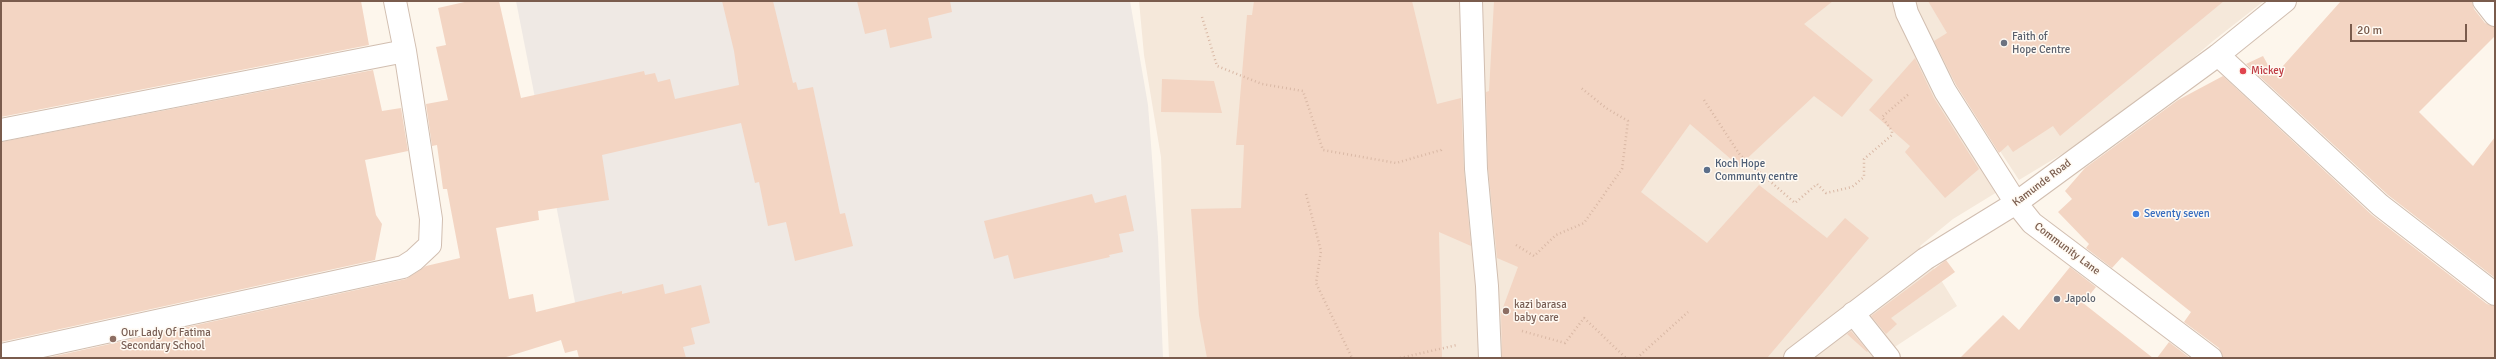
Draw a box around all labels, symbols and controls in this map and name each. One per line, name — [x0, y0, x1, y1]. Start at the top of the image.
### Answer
scale bar — [2352, 16, 2469, 42]
text: 20 m — [2357, 23, 2382, 38]
place label: Faith of Hope Centre — [2012, 30, 2070, 56]
marker: Faith of Hope Centre — [1999, 38, 2009, 48]
place label: Mickey — [2251, 64, 2284, 78]
marker: Mickey — [2238, 66, 2248, 76]
place label: Koch Hope Communty centre — [1715, 157, 1798, 183]
street label: Kamunde Road — [2010, 157, 2074, 209]
marker: Koch Hope Communty centre — [1702, 165, 1712, 175]
place label: Seventy seven — [2144, 207, 2210, 221]
marker: Seventy seven — [2131, 209, 2141, 219]
street label: Community Lane — [2032, 220, 2102, 278]
place label: Japolo — [2065, 292, 2096, 306]
marker: Japolo — [2052, 294, 2062, 304]
place label: kazi barasa baby care — [1514, 298, 1567, 324]
marker: kazi barasa baby care — [1501, 306, 1511, 316]
place label: Our Lady Of Fatima Secondary School — [121, 326, 211, 352]
marker: Our Lady Of Fatima Secondary School — [108, 334, 118, 344]

